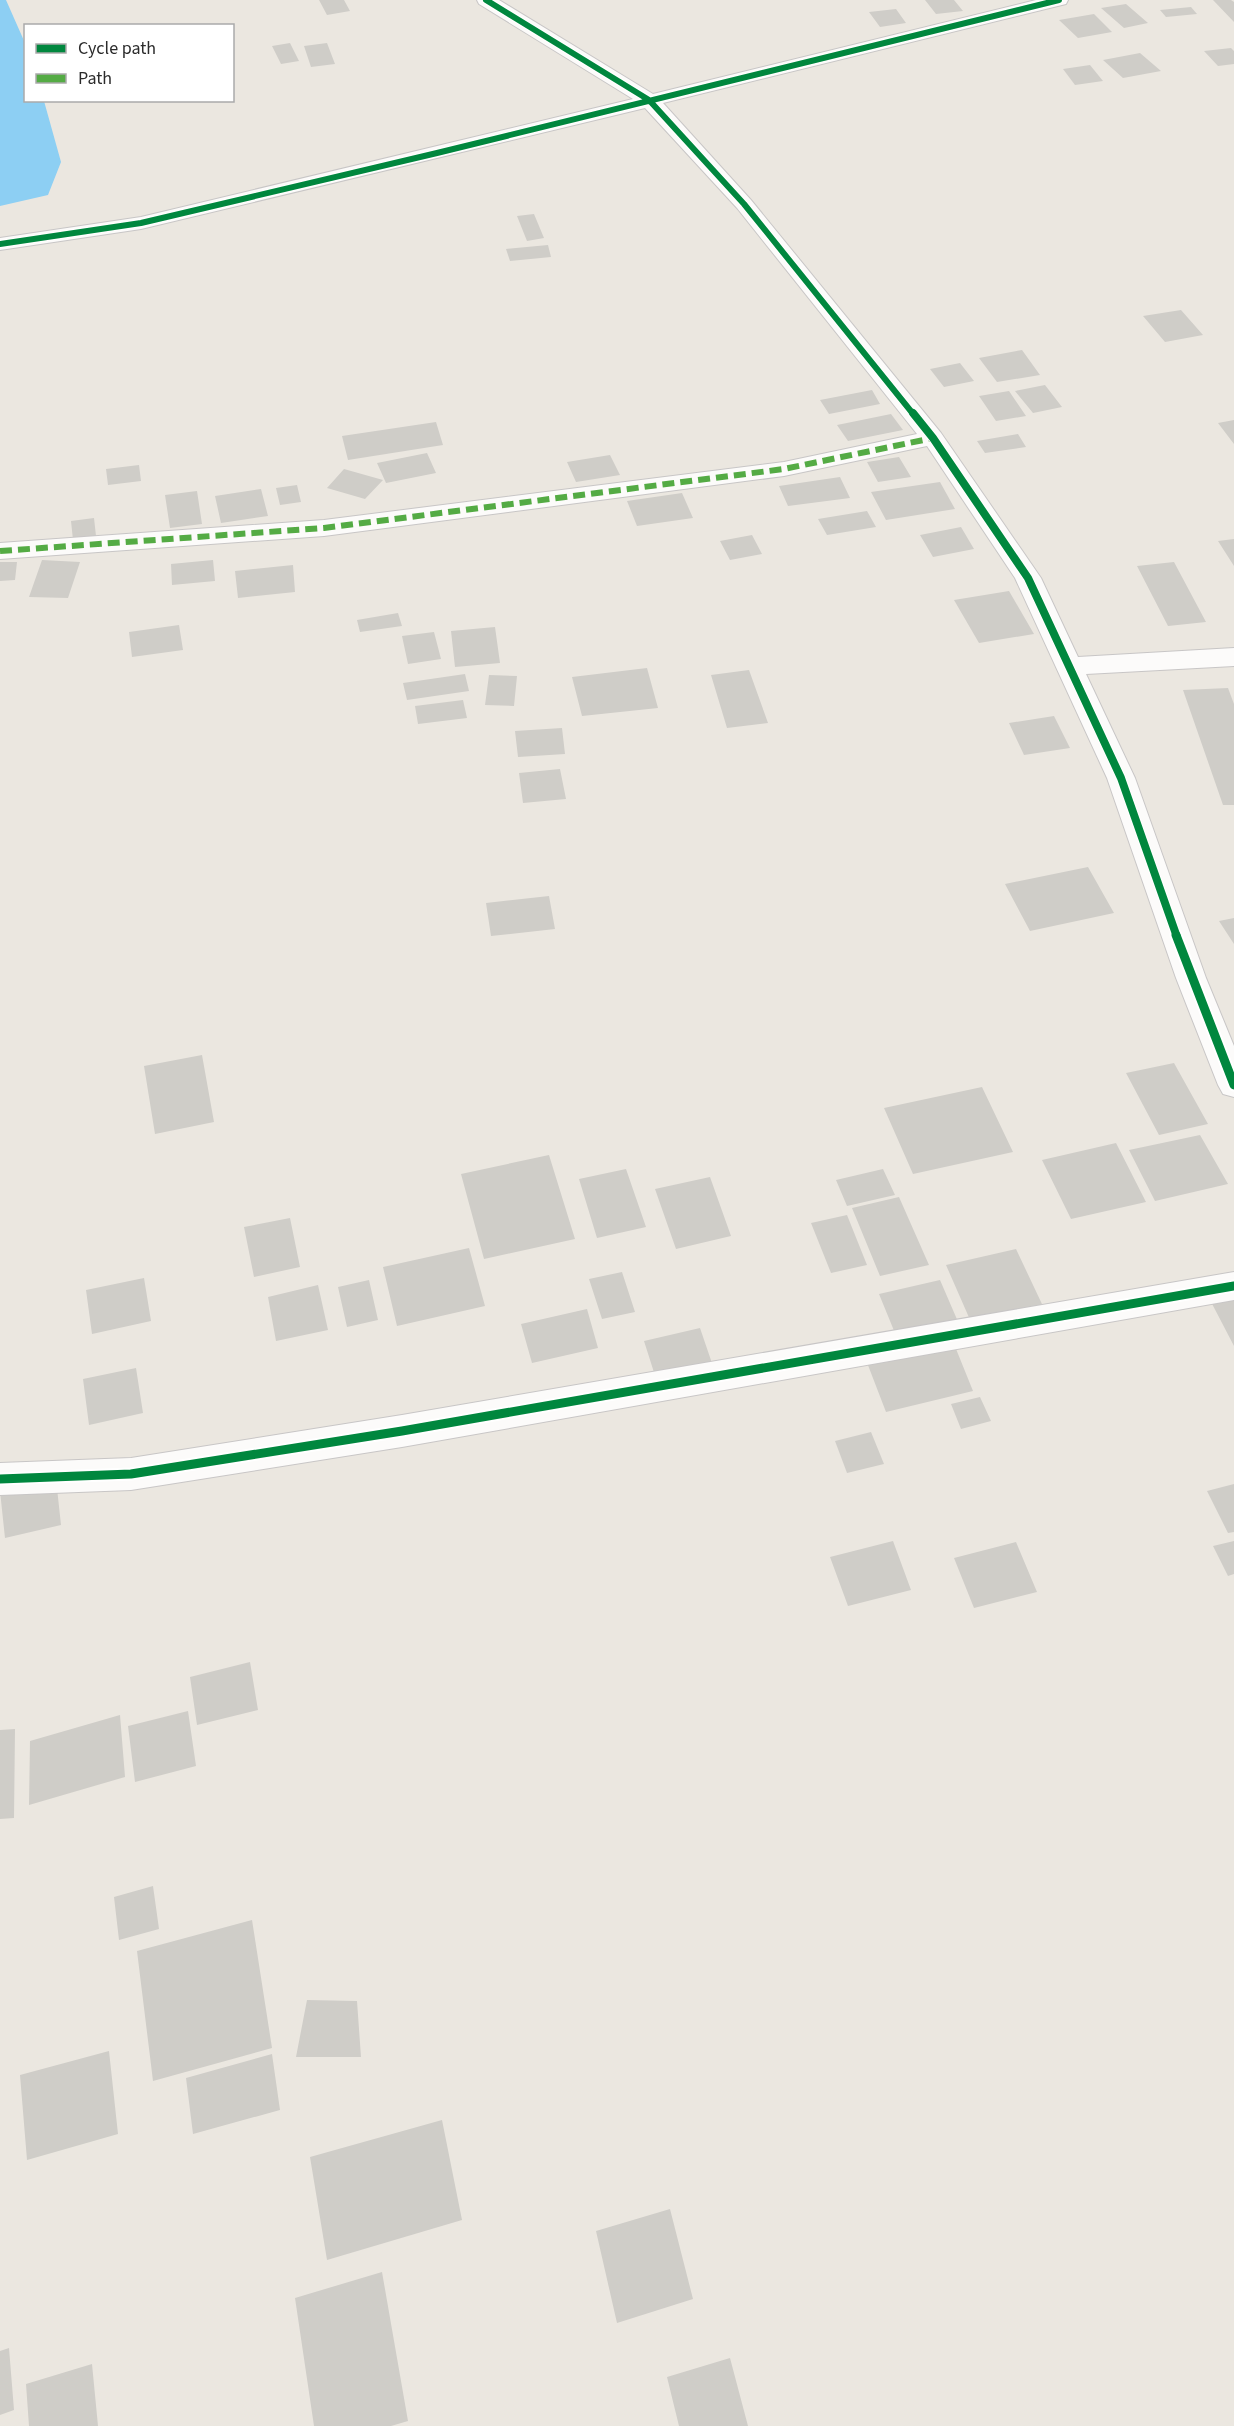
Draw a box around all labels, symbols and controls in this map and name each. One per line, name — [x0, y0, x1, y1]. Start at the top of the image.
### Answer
legend — [24, 24, 234, 102]
text: Cycle path — [78, 36, 156, 61]
text: Path — [78, 66, 112, 91]

